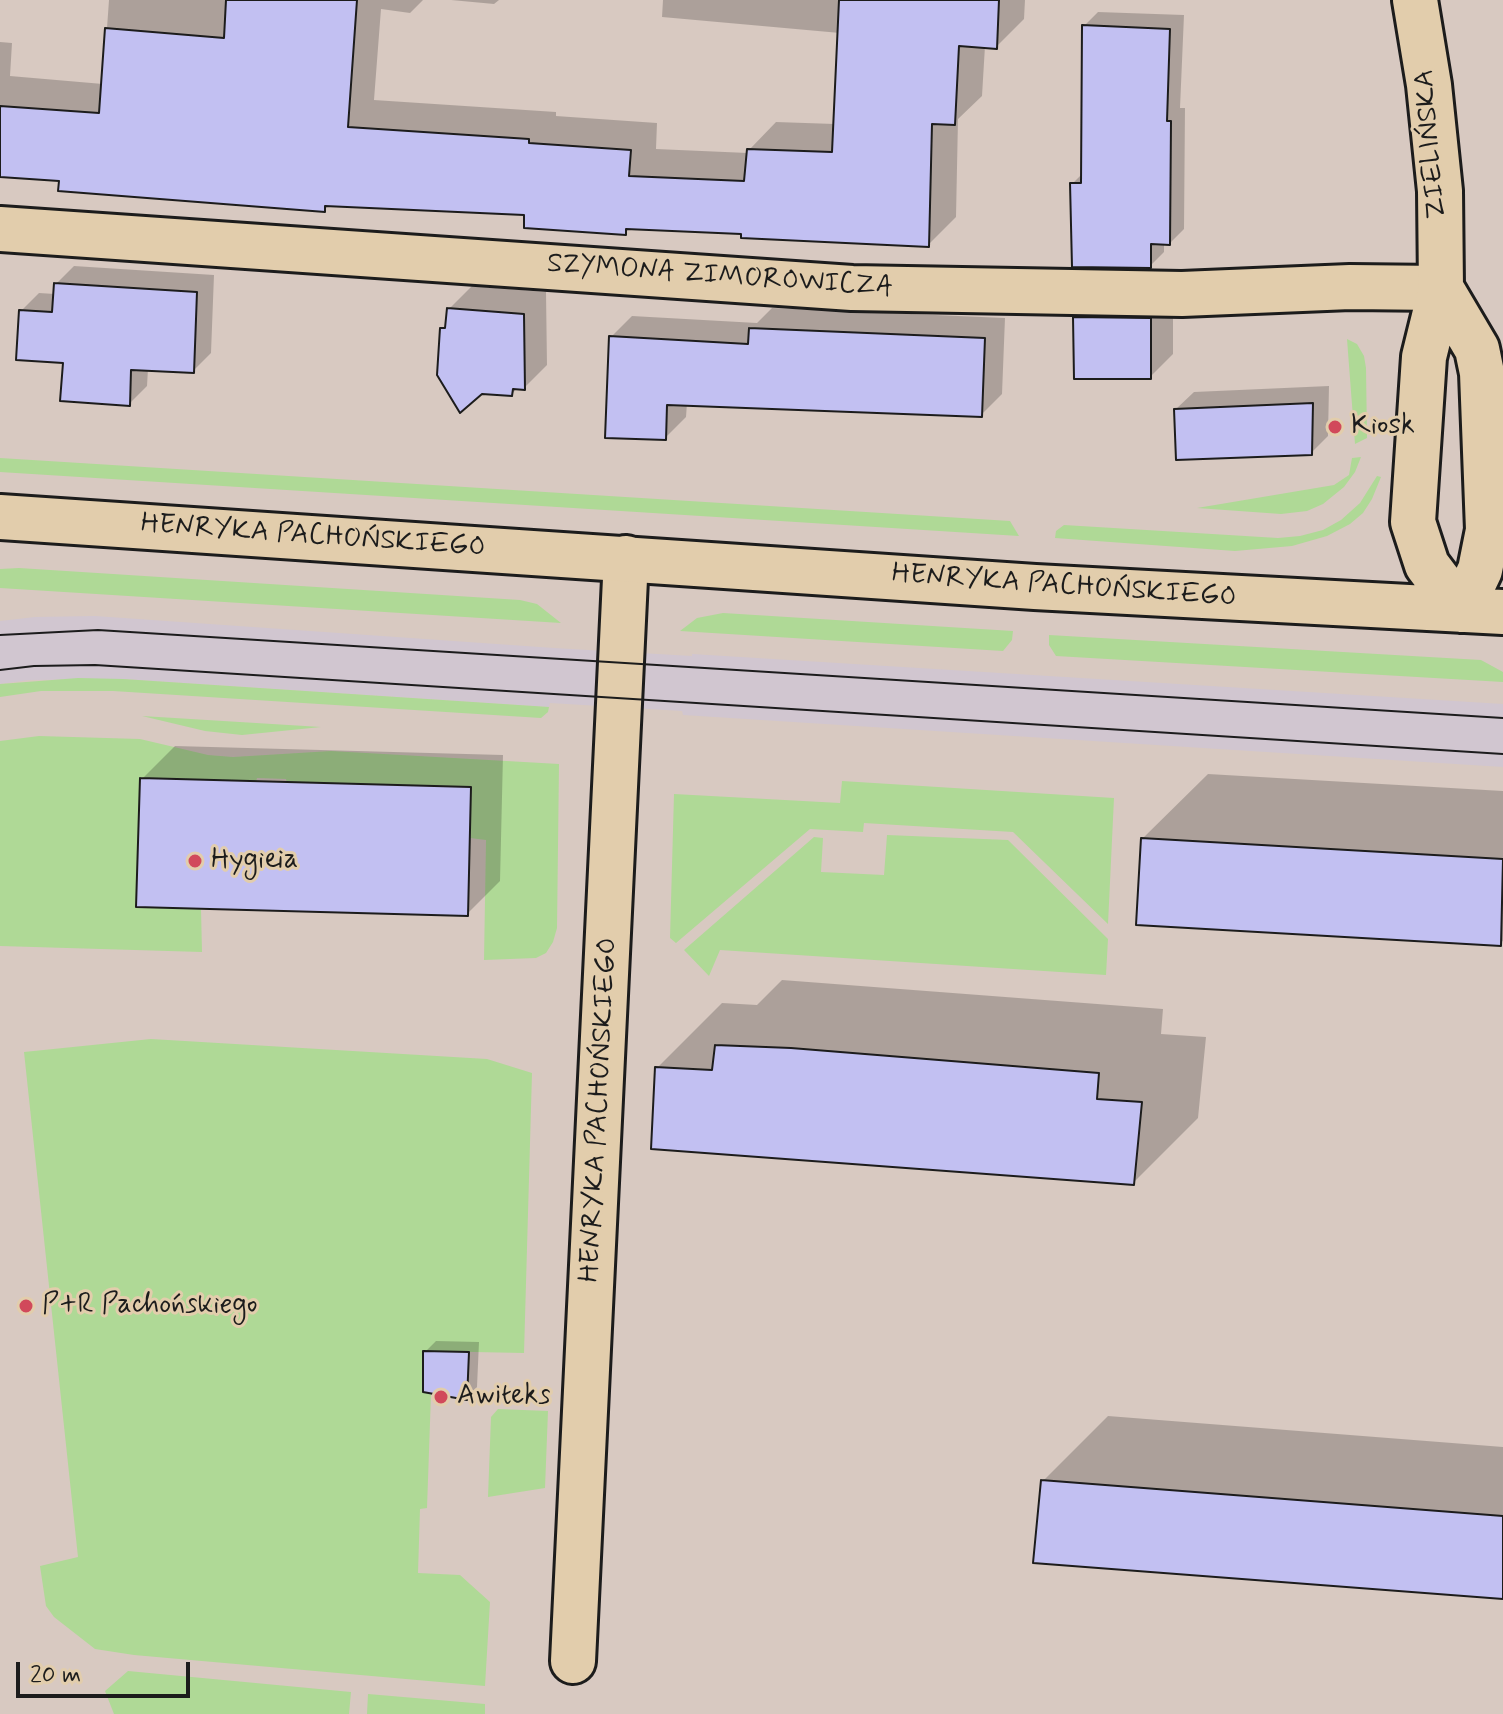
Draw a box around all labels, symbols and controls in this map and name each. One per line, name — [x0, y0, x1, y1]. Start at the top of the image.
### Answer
street label: ZIELIŃSKA — [1409, 68, 1455, 220]
street label: SZYMONA ZIMOROWICZA — [546, 248, 894, 306]
place label: Kiosk — [1351, 410, 1415, 444]
marker: Kiosk — [1326, 418, 1344, 436]
street label: HENRYKA PACHOŃSKIEGO — [140, 508, 486, 566]
street label: HENRYKA PACHOŃSKIEGO — [891, 558, 1237, 616]
place label: Hygieia — [211, 844, 298, 878]
marker: Hygieia — [186, 852, 204, 870]
street label: HENRYKA PACHOŃSKIEGO — [574, 937, 626, 1283]
place label: P+R Pachońskiego — [42, 1289, 258, 1323]
marker: P+R Pachońskiego — [17, 1297, 35, 1315]
place label: Awiteks — [457, 1380, 551, 1414]
marker: Awiteks — [432, 1388, 450, 1406]
scale bar — [20, 1646, 194, 1696]
text: 20 m — [30, 1660, 81, 1691]

